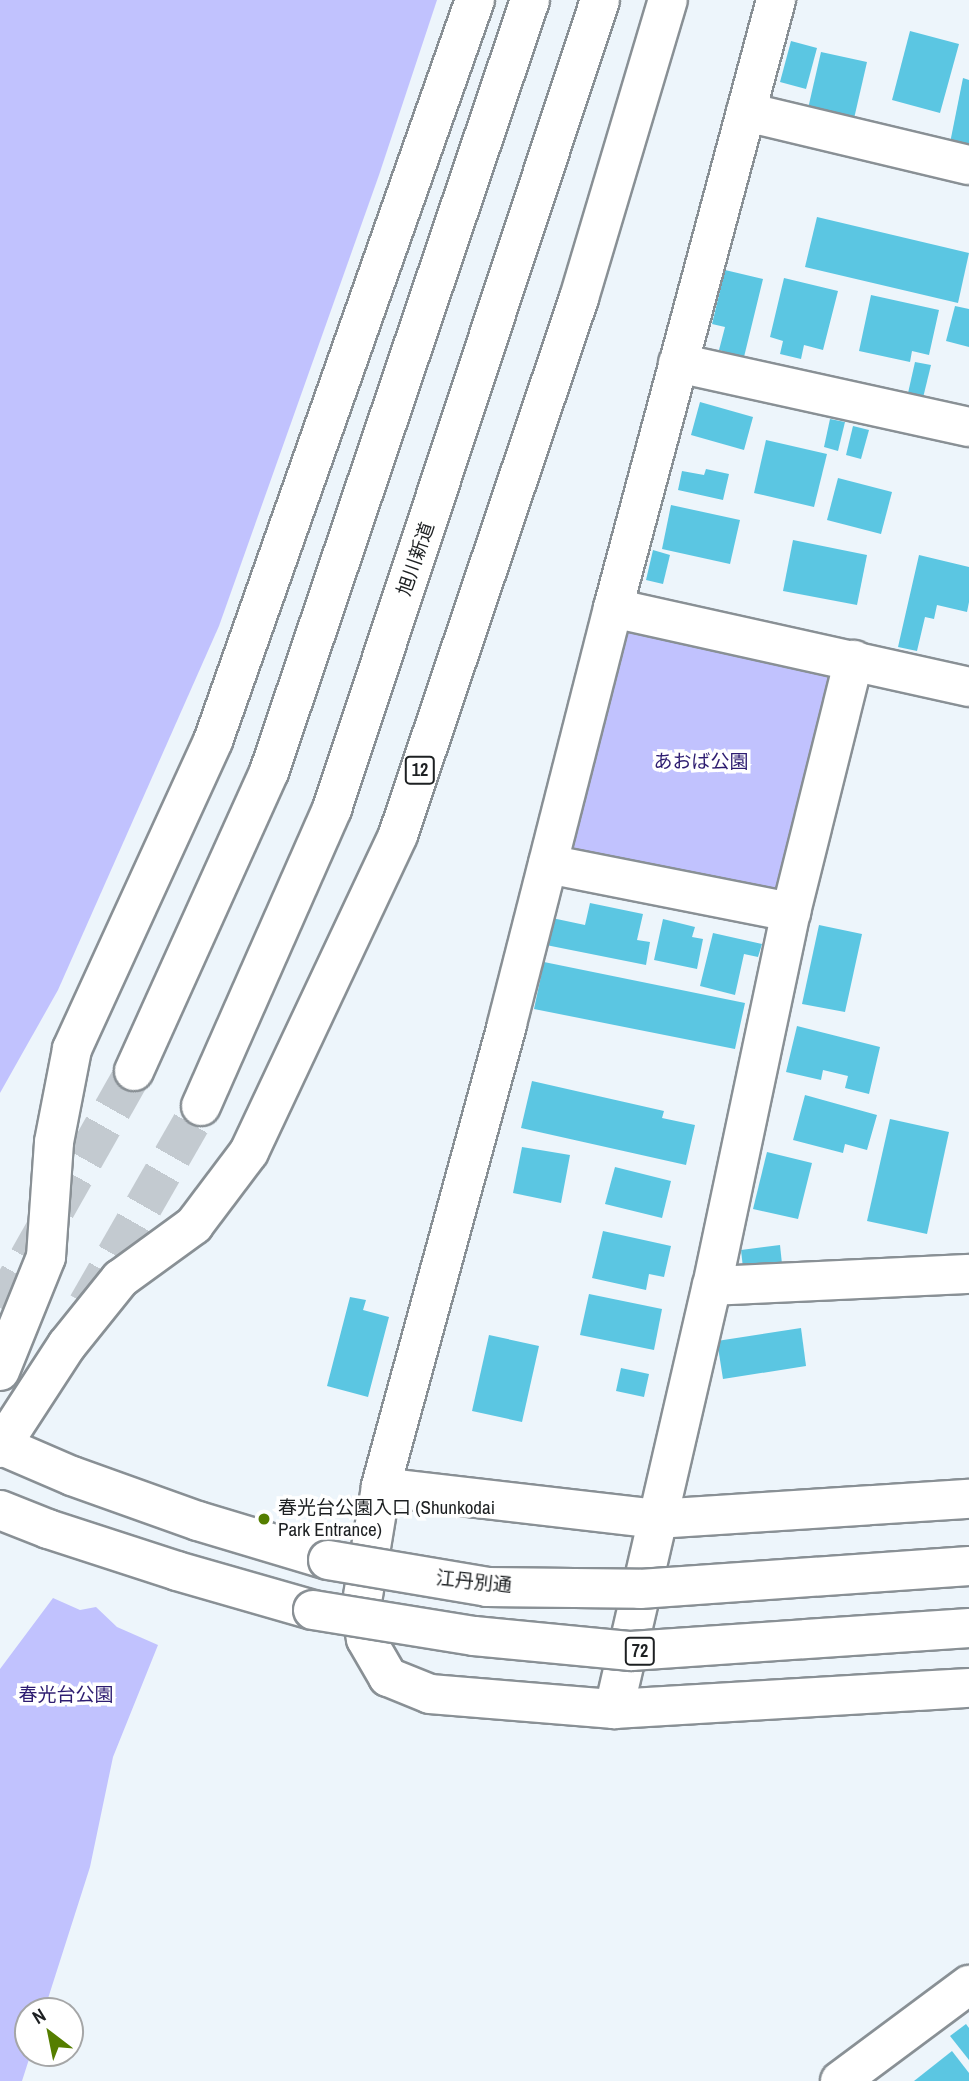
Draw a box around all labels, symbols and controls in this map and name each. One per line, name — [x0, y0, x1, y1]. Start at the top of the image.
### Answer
street label: 旭川新道 — [393, 519, 439, 599]
park label: あおば公園 — [654, 751, 748, 773]
road number: 12 — [404, 756, 436, 784]
place label: 春光台公園入口 (Shunkodai Park Entrance) — [278, 1497, 495, 1541]
marker: 春光台公園入口 (Shunkodai Park Entrance) — [256, 1511, 272, 1527]
street label: 江丹別通 — [435, 1567, 513, 1597]
road number: 72 — [624, 1636, 656, 1666]
park label: 春光台公園 — [19, 1684, 113, 1706]
north arrow — [14, 1997, 84, 2067]
text: N — [27, 2002, 51, 2030]

